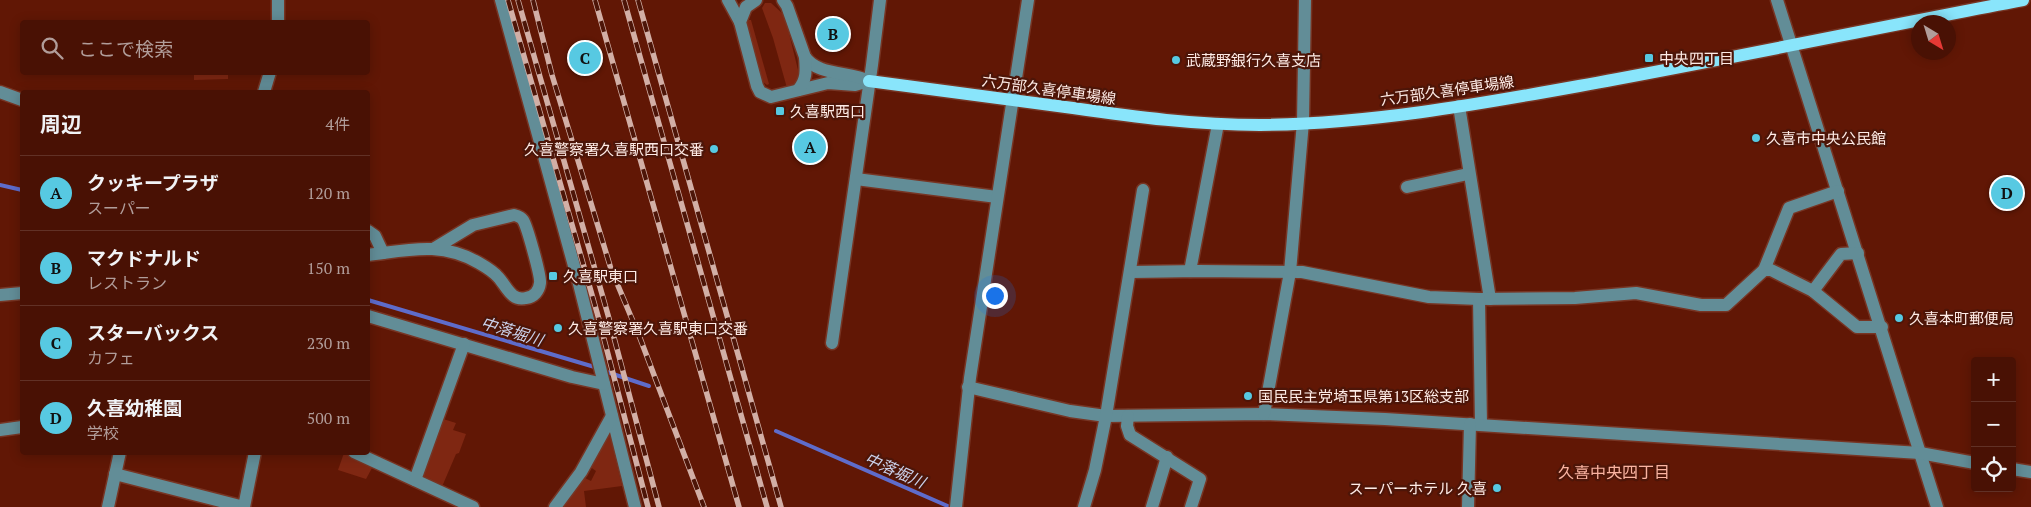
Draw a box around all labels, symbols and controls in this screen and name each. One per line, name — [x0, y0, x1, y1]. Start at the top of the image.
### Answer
pin: B — [817, 15, 849, 53]
north arrow — [1911, 15, 1956, 60]
search box — [20, 20, 370, 75]
icon: search — [38, 34, 66, 62]
text: ここで検索 — [78, 36, 173, 61]
pin: C — [569, 39, 601, 77]
place label: 中央四丁目 — [1659, 48, 1734, 68]
place label: 武蔵野銀行久喜支店 — [1186, 50, 1321, 70]
marker: 中央四丁目 — [1643, 52, 1655, 64]
marker: 武蔵野銀行久喜支店 — [1170, 54, 1182, 66]
street label: 六万部久喜停車場線 — [981, 70, 1117, 108]
street label: 六万部久喜停車場線 — [1379, 71, 1515, 109]
place label: 久喜駅西口 — [790, 101, 865, 121]
marker: 久喜駅西口 — [774, 105, 786, 117]
text: 周辺 — [40, 110, 82, 138]
text: 4件 — [325, 113, 350, 135]
pin: A — [794, 128, 826, 166]
place label: 久喜市中央公民館 — [1766, 128, 1886, 148]
marker: 久喜市中央公民館 — [1750, 132, 1762, 144]
place label: 久喜警察署久喜駅西口交番 — [524, 139, 704, 159]
marker: 久喜警察署久喜駅西口交番 — [708, 143, 720, 155]
text: クッキープラザ — [87, 170, 219, 195]
pin: D — [1991, 174, 2023, 212]
text: A — [50, 182, 62, 204]
text: 120 m — [307, 182, 350, 204]
text: スーパー — [87, 197, 151, 219]
text: マクドナルド — [87, 245, 201, 270]
text: B — [51, 257, 61, 279]
text: 150 m — [307, 257, 350, 279]
place label: 久喜駅東口 — [563, 266, 638, 286]
marker: 久喜駅東口 — [547, 270, 559, 282]
text: レストラン — [87, 272, 167, 294]
your location — [982, 283, 1008, 309]
place label: 久喜本町郵便局 — [1909, 308, 2014, 328]
water label: 中落堀川 — [478, 311, 548, 351]
marker: 久喜本町郵便局 — [1893, 312, 1905, 324]
place label: 久喜警察署久喜駅東口交番 — [568, 318, 748, 338]
text: スターバックス — [87, 320, 219, 345]
marker: 久喜警察署久喜駅東口交番 — [552, 322, 564, 334]
text: C — [51, 332, 61, 354]
text: 230 m — [307, 332, 350, 354]
text: カフェ — [87, 347, 135, 369]
map controls — [1971, 357, 2016, 492]
button: + — [1971, 357, 2016, 402]
place label: 国民民主党埼玉県第13区総支部 — [1258, 386, 1469, 406]
marker: 国民民主党埼玉県第13区総支部 — [1242, 390, 1254, 402]
text: 久喜幼稚園 — [87, 395, 182, 420]
button: − — [1971, 402, 2016, 447]
text: D — [50, 407, 62, 429]
text: 500 m — [307, 407, 350, 429]
text: 学校 — [87, 422, 119, 444]
water label: 中落堀川 — [861, 447, 931, 494]
button: locate — [1971, 447, 2016, 492]
district label: 久喜中央四丁目 — [1558, 461, 1670, 483]
place label: スーパーホテル 久喜 — [1349, 478, 1487, 498]
marker: スーパーホテル 久喜 — [1491, 482, 1503, 494]

